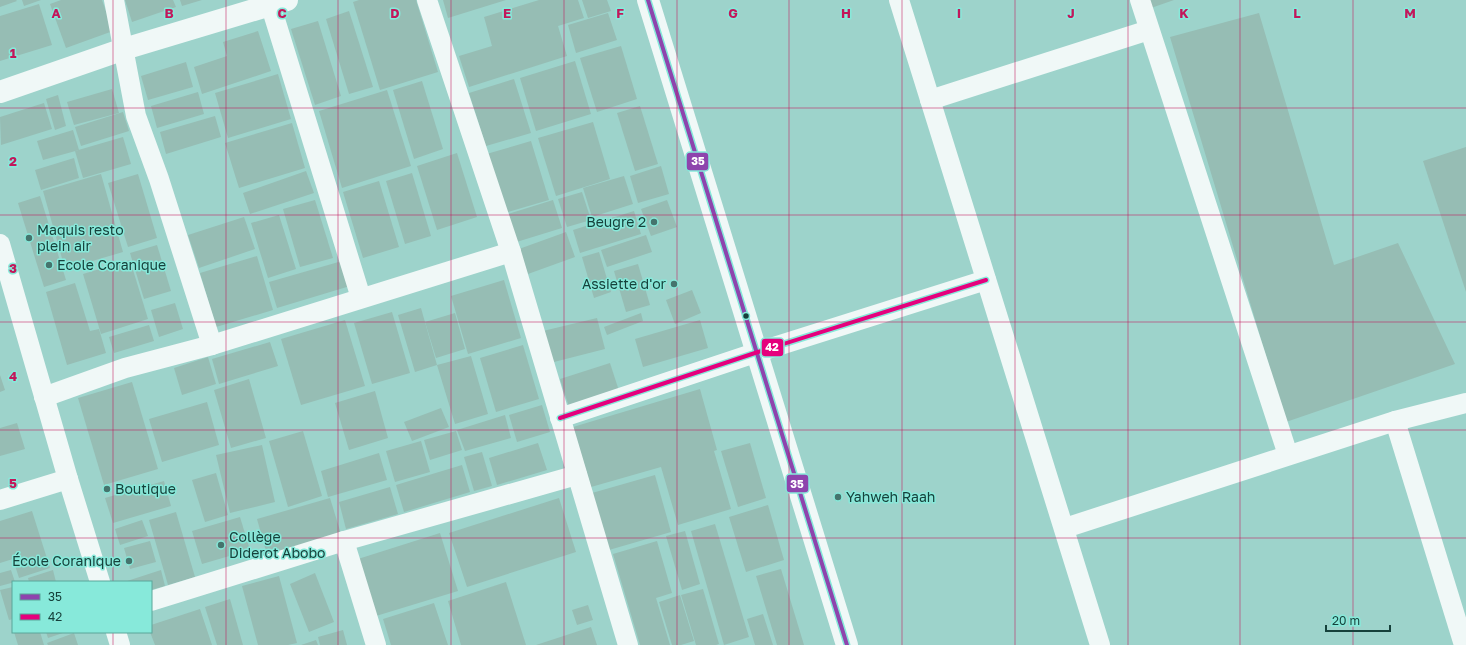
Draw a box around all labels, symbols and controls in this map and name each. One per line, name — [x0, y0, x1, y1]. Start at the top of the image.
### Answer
text: A — [51, 5, 61, 21]
text: B — [164, 5, 174, 21]
text: C — [277, 5, 287, 21]
text: D — [390, 5, 400, 21]
text: E — [503, 5, 511, 21]
text: F — [616, 5, 624, 21]
text: G — [728, 5, 738, 21]
text: H — [841, 5, 851, 21]
text: I — [957, 5, 961, 21]
text: J — [1067, 5, 1075, 21]
text: K — [1179, 5, 1189, 21]
text: L — [1293, 5, 1301, 21]
text: M — [1404, 5, 1416, 21]
text: 1 — [10, 45, 17, 61]
line badge: 35 — [686, 152, 709, 171]
text: 2 — [9, 153, 17, 169]
text: 35 — [691, 154, 705, 167]
place label: Beugre 2 — [586, 213, 646, 230]
marker: Beugre 2 — [649, 217, 659, 227]
place label: Maquis resto plein air — [37, 221, 124, 254]
marker: Maquis resto plein air — [24, 233, 34, 243]
place label: Ecole Coranique — [57, 256, 166, 273]
text: 3 — [9, 260, 17, 276]
marker: Ecole Coranique — [44, 260, 54, 270]
place label: Assiette d'or — [582, 275, 667, 292]
marker: Assiette d'or — [669, 279, 679, 289]
unlabelled marker — [741, 311, 751, 321]
line badge: 42 — [761, 338, 784, 357]
text: 42 — [765, 340, 779, 353]
text: 4 — [9, 368, 17, 384]
line badge: 35 — [786, 474, 809, 493]
text: 5 — [9, 475, 17, 491]
text: 35 — [790, 477, 804, 490]
place label: Boutique — [115, 480, 176, 497]
marker: Boutique — [102, 484, 112, 494]
place label: Yahweh Raah — [846, 488, 935, 505]
marker: Yahweh Raah — [833, 492, 843, 502]
place label: Collège Diderot Abobo — [229, 528, 326, 561]
marker: Collège Diderot Abobo — [216, 540, 226, 550]
place label: École Coranique — [12, 552, 121, 569]
marker: École Coranique — [124, 556, 134, 566]
legend — [12, 581, 152, 633]
text: 35 — [48, 589, 62, 604]
scale bar — [1326, 607, 1390, 633]
text: 42 — [48, 609, 62, 624]
text: 20 m — [1332, 613, 1360, 628]

